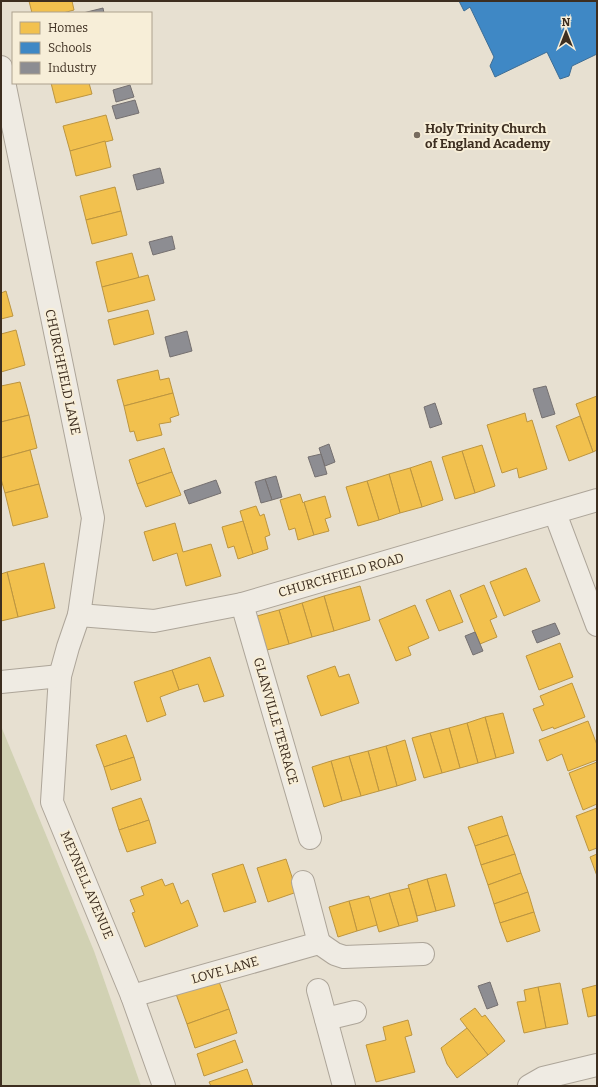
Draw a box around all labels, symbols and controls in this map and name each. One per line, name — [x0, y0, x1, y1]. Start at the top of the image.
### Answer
legend — [12, 12, 152, 84]
north arrow — [546, 12, 586, 52]
text: N — [562, 16, 571, 29]
text: Homes — [48, 21, 88, 35]
text: Schools — [48, 41, 92, 55]
text: Industry — [48, 61, 97, 75]
place label: Holy Trinity Church of England Academy — [425, 121, 551, 151]
marker: Holy Trinity Church of England Academy — [412, 130, 422, 140]
street label: CHURCHFIELD LANE — [42, 308, 84, 436]
street label: CHURCHFIELD ROAD — [276, 550, 406, 600]
street label: GLANVILLE TERRACE — [251, 656, 301, 786]
street label: MEYNELL AVENUE — [58, 829, 116, 941]
street label: LOVE LANE — [190, 953, 260, 987]

